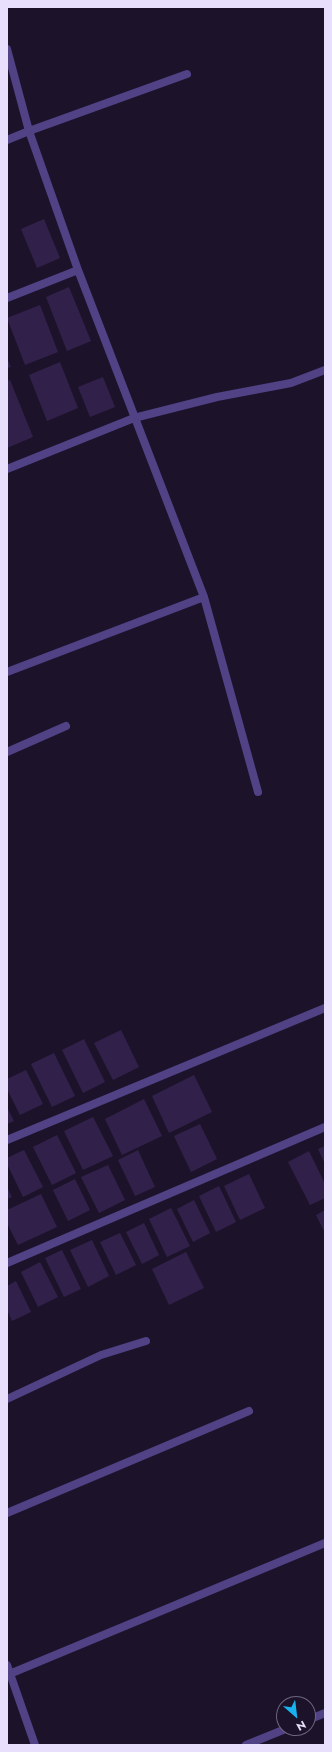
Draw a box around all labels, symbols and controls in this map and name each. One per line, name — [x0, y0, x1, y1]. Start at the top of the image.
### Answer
north arrow — [276, 1696, 316, 1736]
text: N — [294, 1717, 309, 1735]

